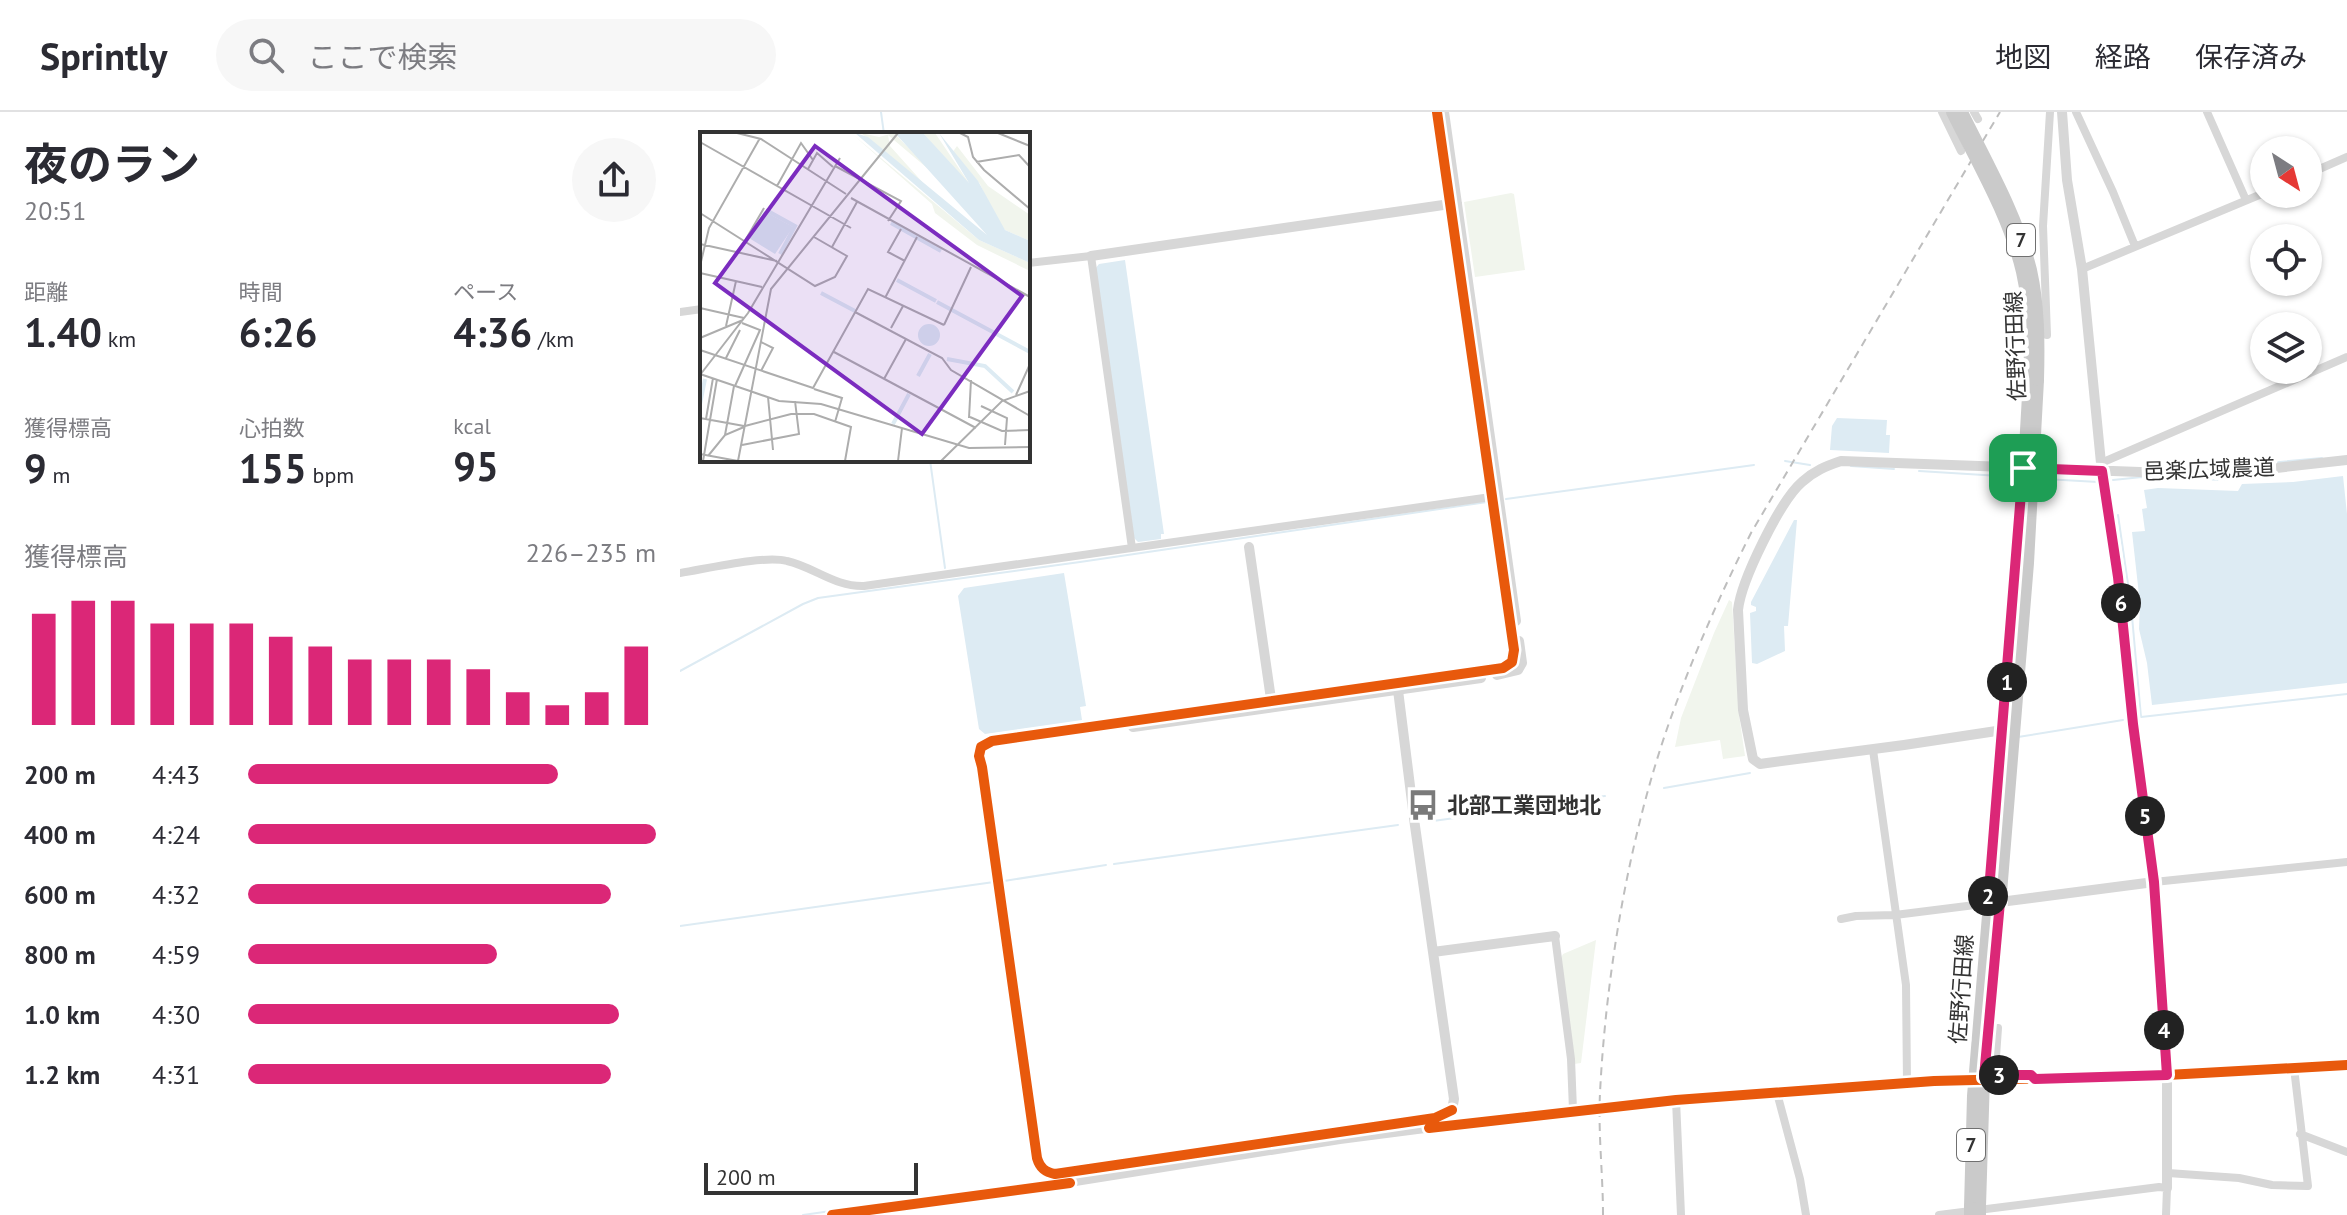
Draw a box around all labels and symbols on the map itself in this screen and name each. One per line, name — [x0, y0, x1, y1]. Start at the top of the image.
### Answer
inset map — [700, 132, 1030, 462]
north arrow — [2250, 136, 2322, 208]
road number: 7 — [2007, 224, 2035, 256]
street label: 佐野行田線 — [1999, 291, 2031, 401]
pin — [1989, 434, 2057, 502]
street label: 邑楽広域農道 — [2143, 453, 2275, 485]
pin: 6 — [2101, 583, 2141, 623]
pin: 1 — [1987, 662, 2027, 702]
bus stop icon: 北部工業団地北 — [1406, 788, 1440, 822]
place label: 北部工業団地北 — [1447, 791, 1601, 819]
pin: 5 — [2125, 796, 2165, 836]
pin: 2 — [1968, 876, 2008, 916]
street label: 佐野行田線 — [1943, 933, 1979, 1045]
pin: 4 — [2144, 1010, 2184, 1050]
pin: 3 — [1979, 1055, 2019, 1095]
road number: 7 — [1957, 1129, 1985, 1161]
scale bar — [704, 1159, 918, 1195]

